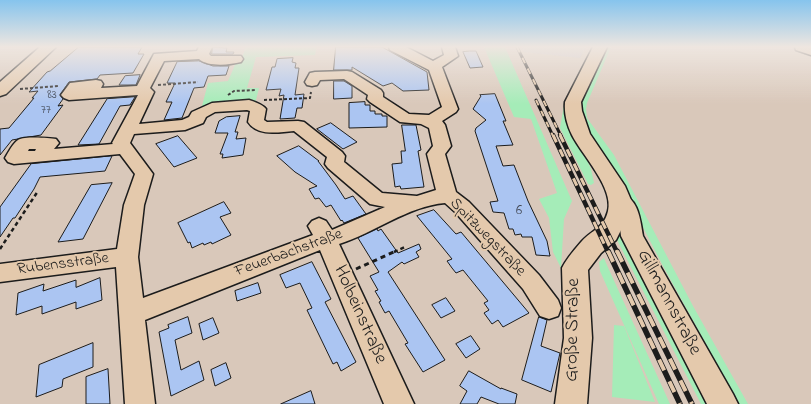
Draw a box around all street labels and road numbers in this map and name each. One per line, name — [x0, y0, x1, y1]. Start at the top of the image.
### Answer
street label: Spitzwegstraße — [445, 195, 529, 281]
street label: Feuerbachstraße — [233, 226, 345, 282]
street label: Gillmannstraße — [631, 246, 705, 360]
street label: Rubensstraße — [16, 250, 110, 280]
street label: Holbeinstraße — [327, 262, 391, 368]
street label: Große Straße — [562, 278, 586, 382]

